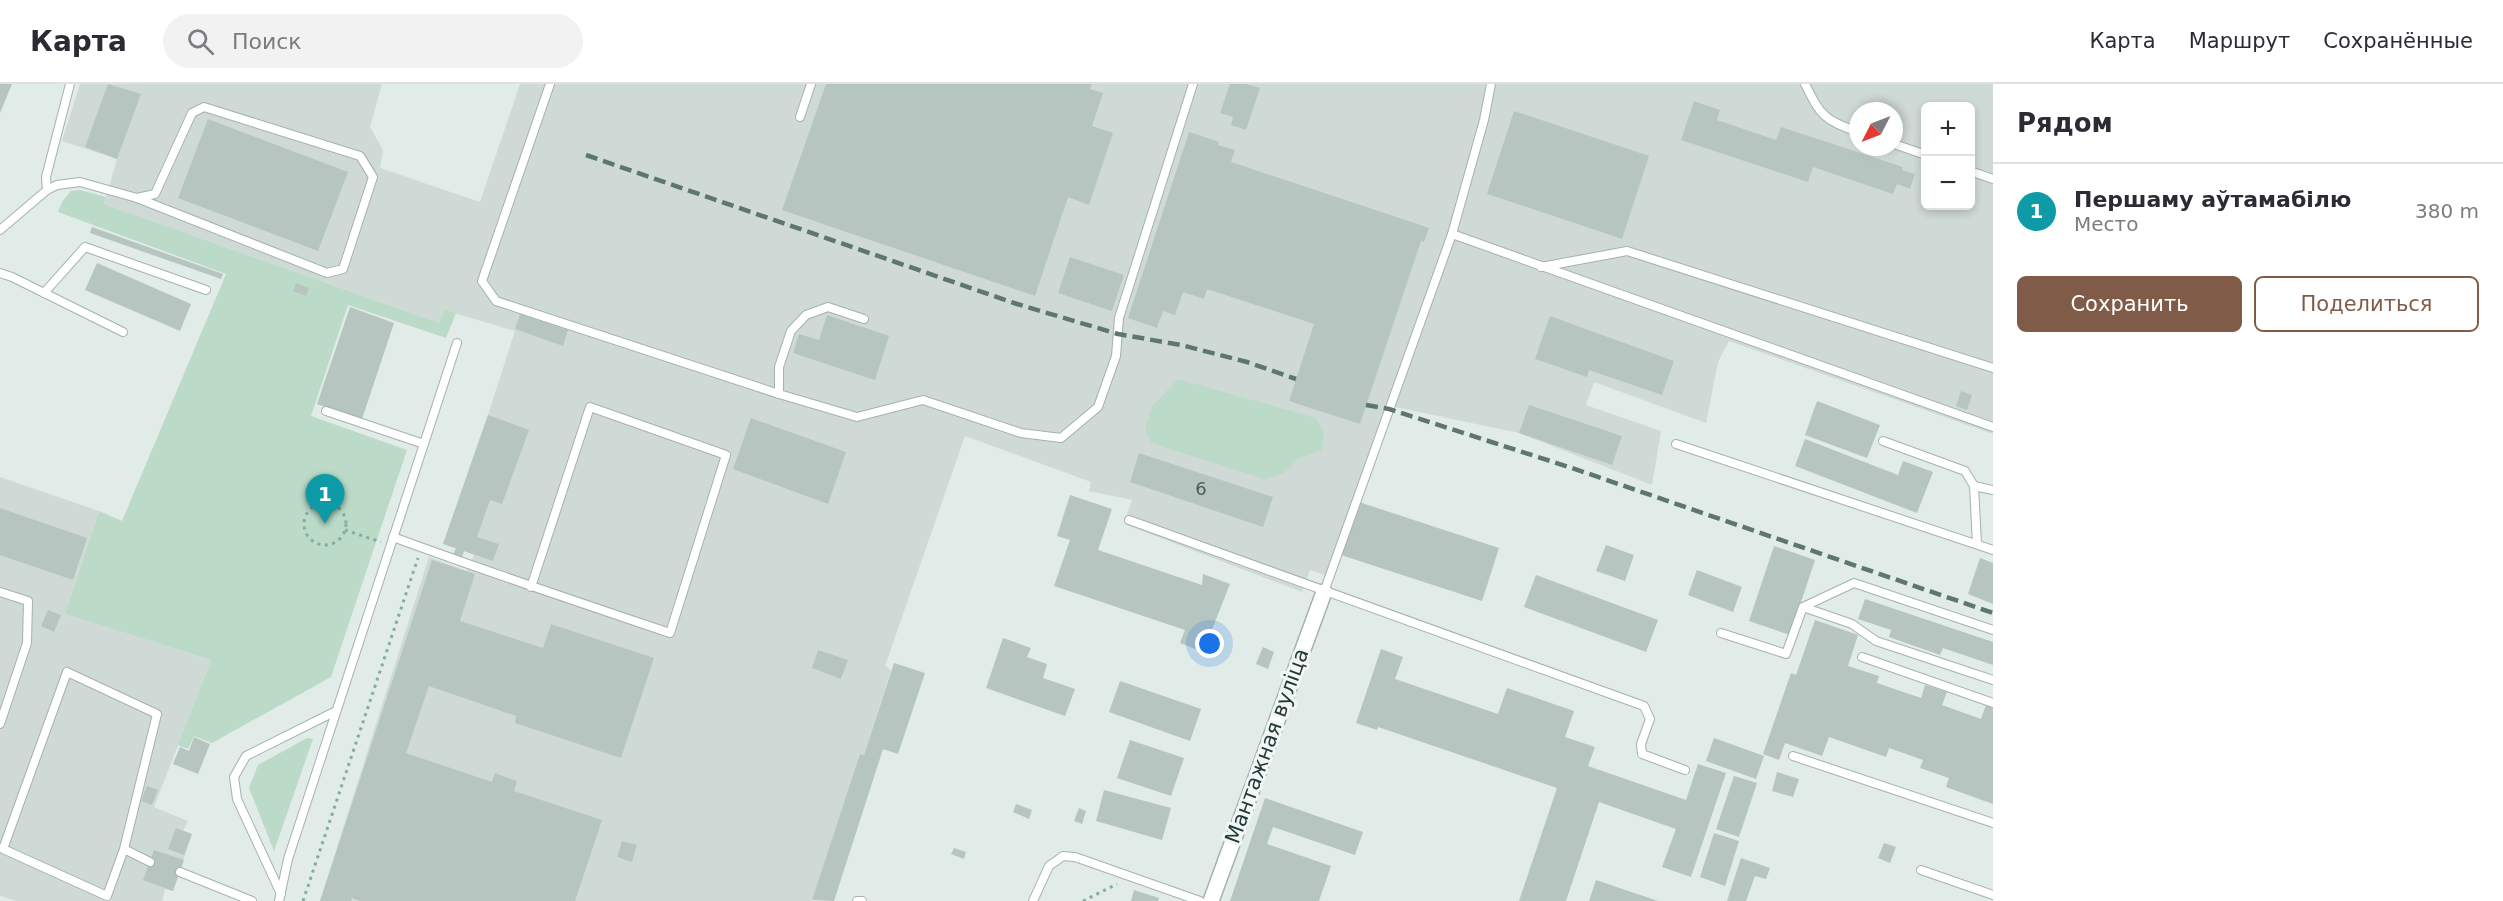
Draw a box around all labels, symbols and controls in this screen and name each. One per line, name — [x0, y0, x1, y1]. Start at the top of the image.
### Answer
search box — [163, 14, 583, 68]
text: Карта — [30, 25, 127, 58]
icon: search — [184, 25, 217, 58]
text: Поиск — [232, 29, 302, 54]
text: Карта — [2090, 29, 2156, 53]
text: Маршрут — [2189, 29, 2290, 53]
text: Сохранённые — [2323, 29, 2473, 53]
north arrow — [1849, 102, 1903, 156]
map controls — [1921, 102, 1975, 210]
button: + — [1921, 102, 1975, 156]
text: Рядом — [2017, 108, 2113, 138]
button: − — [1921, 156, 1975, 210]
text: Першаму аўтамабілю — [2074, 187, 2351, 212]
text: 1 — [2030, 199, 2043, 223]
text: 380 m — [2415, 199, 2479, 223]
text: Место — [2074, 212, 2138, 236]
button: Сохранить — [2017, 276, 2242, 332]
button: Поделиться — [2254, 276, 2479, 332]
pin: 1 — [306, 474, 344, 524]
house number: 6 — [1195, 478, 1207, 499]
your location — [1195, 629, 1224, 658]
street label: Мантажная вуліца — [1221, 645, 1313, 847]

